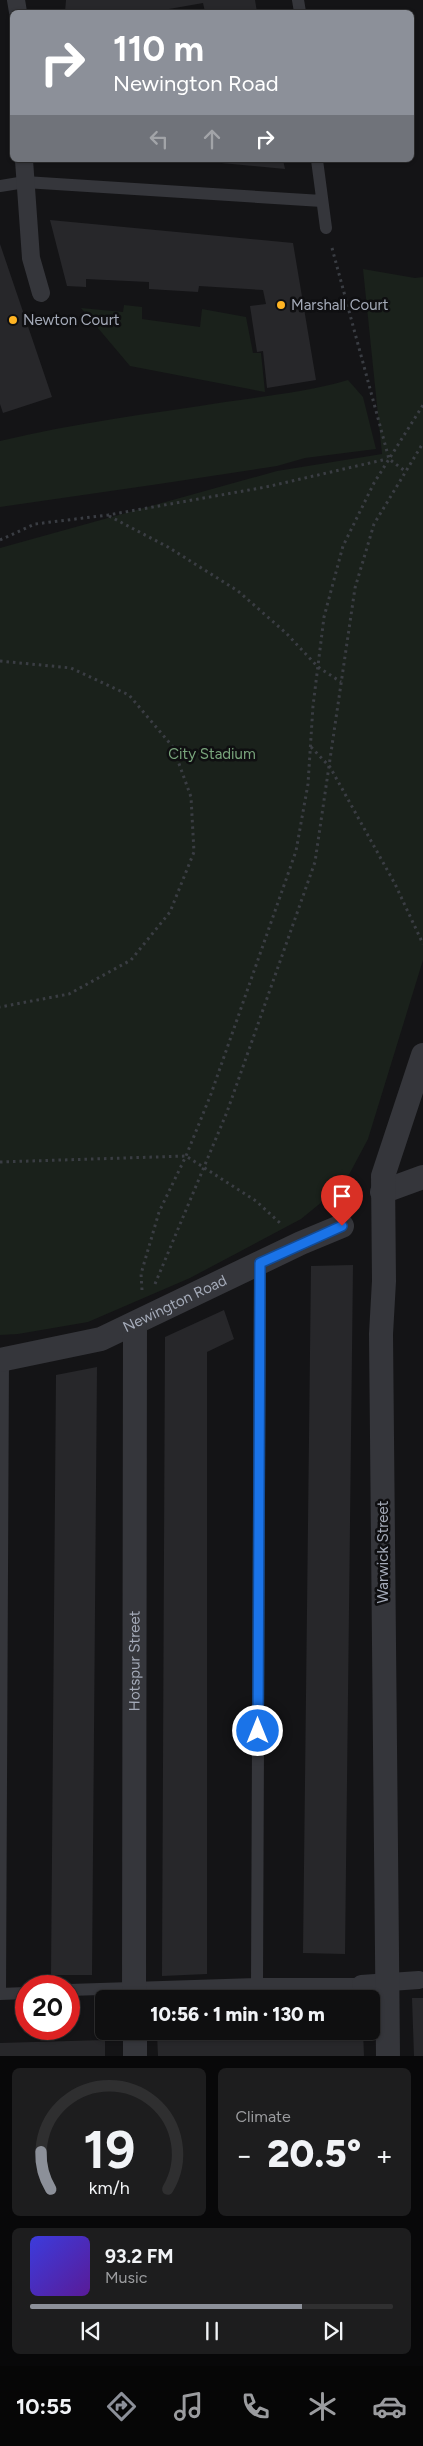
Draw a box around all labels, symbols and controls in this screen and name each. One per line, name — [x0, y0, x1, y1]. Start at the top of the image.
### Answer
text: 110 m — [113, 28, 204, 70]
icon: right — [30, 30, 95, 95]
text: Newington Road — [113, 70, 279, 97]
icon: left — [145, 125, 173, 153]
icon: ahead — [198, 125, 226, 153]
icon: right — [251, 125, 279, 153]
place label: Marshall Court — [291, 296, 389, 314]
marker: Marshall Court — [275, 299, 287, 311]
place label: Newton Court — [23, 311, 120, 329]
marker: Newton Court — [7, 314, 19, 326]
park label: City Stadium — [168, 745, 256, 763]
pin — [321, 1175, 363, 1226]
icon: arrive — [328, 1182, 356, 1210]
street label: Newington Road — [120, 1271, 230, 1336]
street label: Warwick Street — [374, 1500, 392, 1603]
street label: Hotspur Street — [125, 1610, 144, 1711]
position arrow — [231, 1704, 283, 1756]
speed limit sign: 20 — [15, 1975, 80, 2040]
text: 10:56 · 1 min · 130 m — [150, 2003, 325, 2026]
text: Climate — [236, 2107, 291, 2126]
text: 19 — [83, 2119, 135, 2181]
text: 20.5° — [267, 2131, 361, 2177]
text: − — [236, 2138, 253, 2172]
text: + — [376, 2138, 393, 2172]
text: km/h — [88, 2177, 129, 2198]
text: 93.2 FM — [105, 2245, 174, 2268]
text: Music — [105, 2268, 147, 2287]
icon: previous — [77, 2317, 105, 2345]
icon: pause — [198, 2317, 226, 2345]
icon: next — [319, 2317, 347, 2345]
icon: directions — [104, 2389, 139, 2424]
icon: music — [171, 2389, 206, 2424]
icon: phone — [238, 2389, 273, 2424]
icon: climate — [305, 2389, 340, 2424]
icon: car — [372, 2389, 407, 2424]
text: 10:55 — [16, 2393, 72, 2420]

